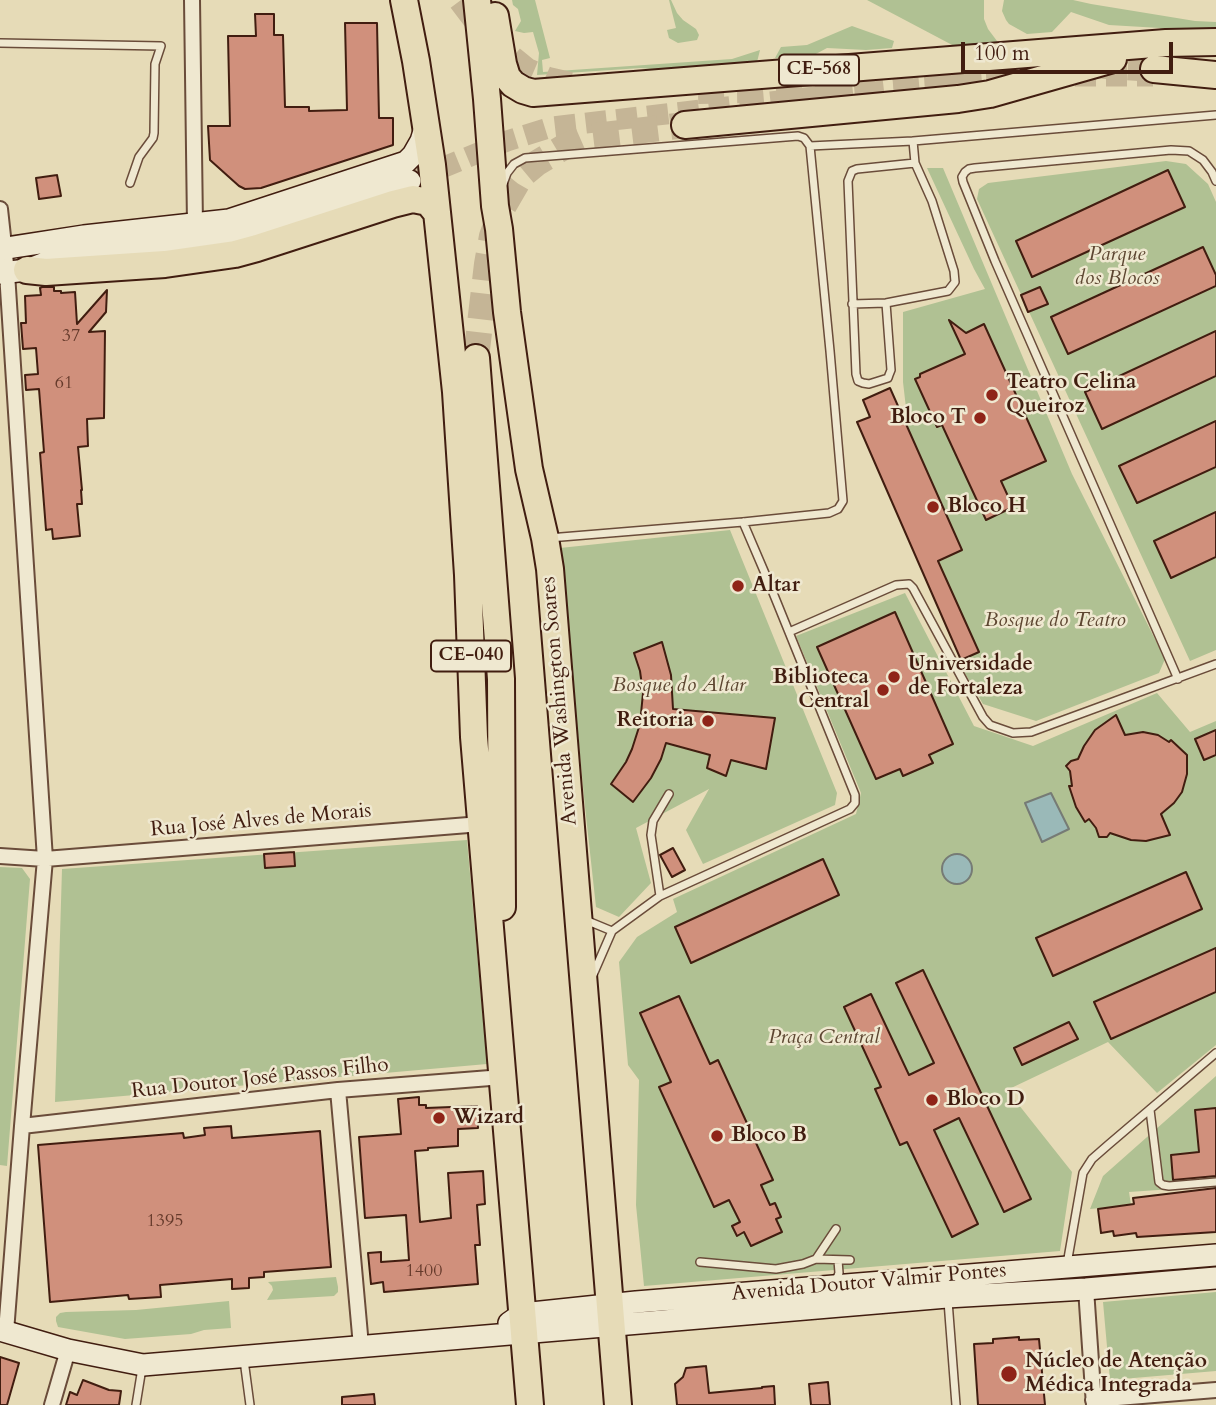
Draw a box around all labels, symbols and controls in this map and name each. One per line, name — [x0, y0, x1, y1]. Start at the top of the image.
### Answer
scale bar — [964, 28, 1176, 72]
text: 100 m — [974, 39, 1030, 68]
road number: CE-568 — [779, 54, 859, 86]
park label: Parque dos Blocos — [1074, 242, 1160, 292]
house number: 37 — [62, 326, 80, 348]
place label: Teatro Celina Queiroz — [1006, 370, 1136, 420]
house number: 61 — [55, 373, 73, 395]
marker: Teatro Celina Queiroz — [984, 387, 1000, 403]
place label: Bloco T — [890, 405, 966, 431]
marker: Bloco T — [972, 410, 988, 426]
place label: Bloco H — [947, 494, 1026, 520]
marker: Bloco H — [925, 499, 941, 515]
place label: Altar — [752, 573, 800, 599]
street label: Avenida Washington Soares — [537, 575, 583, 827]
marker: Altar — [730, 578, 746, 594]
park label: Bosque do Teatro — [984, 608, 1126, 634]
road number: CE-040 — [431, 640, 511, 671]
place label: Universidade de Fortaleza — [908, 652, 1033, 702]
place label: Biblioteca Central — [772, 665, 869, 715]
marker: Universidade de Fortaleza — [886, 669, 902, 685]
park label: Bosque do Altar — [612, 673, 746, 699]
marker: Biblioteca Central — [875, 682, 891, 698]
place label: Reitoria — [616, 708, 694, 734]
marker: Reitoria — [700, 713, 716, 729]
street label: Rua José Alves de Morais — [149, 799, 373, 843]
park label: Praça Central — [768, 1025, 880, 1051]
street label: Rua Doutor José Passos Filho — [130, 1053, 390, 1105]
place label: Bloco D — [946, 1087, 1025, 1113]
marker: Bloco D — [924, 1092, 940, 1108]
place label: Wizard — [453, 1105, 524, 1131]
marker: Wizard — [431, 1110, 447, 1126]
place label: Bloco B — [731, 1123, 807, 1149]
marker: Bloco B — [709, 1128, 725, 1144]
house number: 1395 — [147, 1211, 183, 1233]
street label: Avenida Doutor Valmir Pontes — [731, 1258, 1007, 1308]
house number: 1400 — [406, 1261, 442, 1283]
place label: Núcleo de Atenção Médica Integrada — [1025, 1349, 1207, 1399]
marker: Núcleo de Atenção Médica Integrada — [999, 1364, 1019, 1384]

